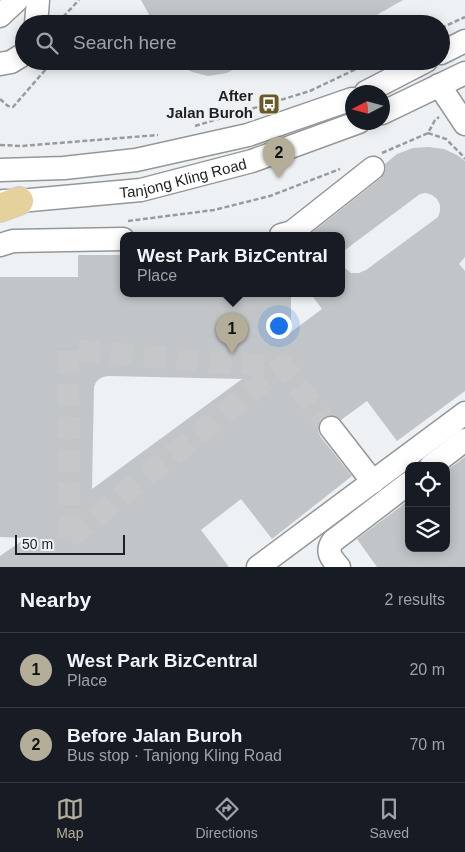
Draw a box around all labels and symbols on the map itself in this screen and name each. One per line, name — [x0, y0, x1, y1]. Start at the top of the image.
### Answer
north arrow — [345, 85, 390, 130]
place label: After Jalan Buroh — [166, 87, 253, 121]
bus stop icon: After Jalan Buroh — [257, 92, 281, 116]
pin: 2 — [263, 137, 295, 178]
street label: Tanjong Kling Road — [119, 154, 248, 200]
pin: 1 — [216, 313, 248, 354]
your location — [266, 313, 292, 339]
scale bar — [15, 532, 125, 555]

